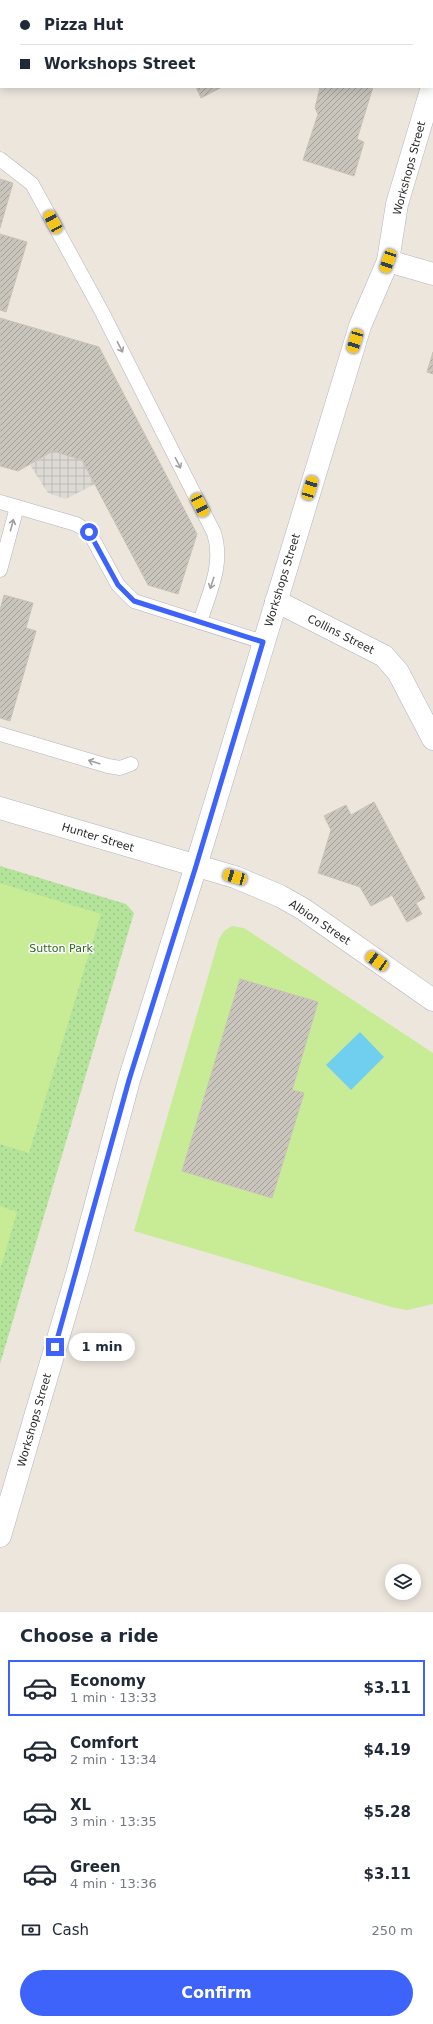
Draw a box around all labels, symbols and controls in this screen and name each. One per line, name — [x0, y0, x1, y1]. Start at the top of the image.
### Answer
text: Pizza Hut — [44, 16, 123, 34]
text: Workshops Street — [44, 55, 195, 73]
street label: Workshops Street — [391, 119, 428, 217]
car — [42, 209, 64, 235]
car — [378, 248, 398, 274]
car — [346, 328, 364, 354]
one-way arrow — [117, 341, 124, 353]
one-way arrow — [175, 457, 183, 469]
car — [301, 475, 319, 501]
car — [189, 492, 211, 518]
one-way arrow — [9, 519, 17, 532]
route start — [80, 523, 98, 541]
street label: Workshops Street — [262, 531, 303, 628]
one-way arrow — [208, 577, 216, 589]
street label: Collins Street — [305, 612, 377, 657]
one-way arrow — [88, 758, 101, 765]
street label: Hunter Street — [60, 820, 136, 855]
car — [222, 868, 248, 886]
street label: Albion Street — [287, 897, 353, 948]
park label: Sutton Park — [29, 942, 93, 955]
car — [364, 949, 390, 973]
callout: 1 min — [69, 1333, 135, 1361]
route end — [46, 1338, 64, 1356]
text: 1 min — [82, 1339, 122, 1354]
street label: Workshops Street — [15, 1371, 54, 1469]
map controls — [385, 1564, 421, 1600]
button: layers — [385, 1564, 421, 1600]
text: Choose a ride — [20, 1625, 159, 1646]
icon: car — [22, 1670, 58, 1706]
text: Economy — [70, 1672, 146, 1690]
text: $3.11 — [364, 1679, 411, 1697]
text: 1 min · 13:33 — [70, 1690, 157, 1705]
icon: car — [22, 1732, 58, 1768]
text: Comfort — [70, 1734, 138, 1752]
text: $4.19 — [364, 1741, 411, 1759]
text: 2 min · 13:34 — [70, 1752, 157, 1767]
icon: car — [22, 1794, 58, 1830]
text: XL — [70, 1796, 91, 1814]
text: $5.28 — [364, 1803, 411, 1821]
text: 3 min · 13:35 — [70, 1814, 157, 1829]
icon: car — [22, 1856, 58, 1892]
text: Green — [70, 1858, 121, 1876]
text: $3.11 — [364, 1865, 411, 1883]
text: 4 min · 13:36 — [70, 1876, 157, 1891]
icon: cash — [20, 1919, 42, 1941]
text: Cash — [52, 1921, 89, 1939]
text: 250 m — [371, 1923, 413, 1938]
button: Confirm — [20, 1970, 413, 2016]

